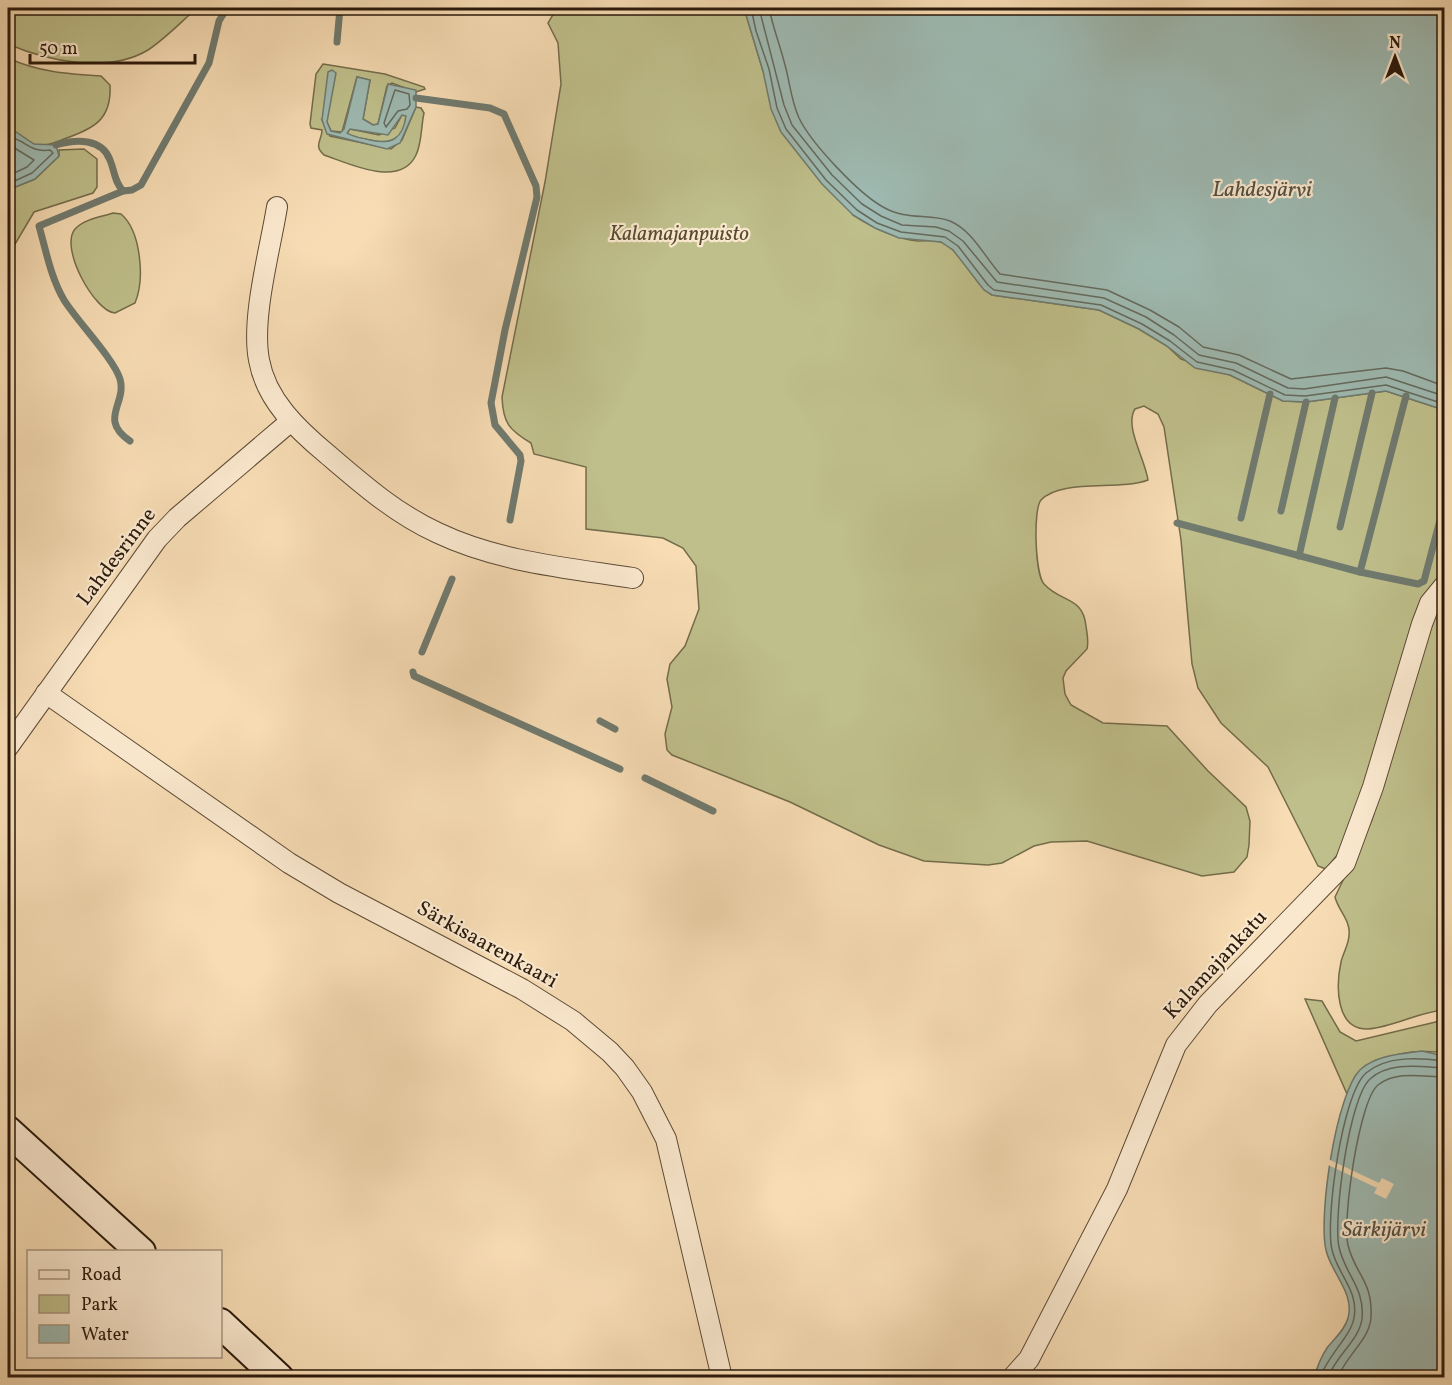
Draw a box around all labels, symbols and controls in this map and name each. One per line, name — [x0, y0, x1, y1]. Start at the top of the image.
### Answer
scale bar — [30, 27, 195, 65]
north arrow — [1365, 27, 1425, 87]
text: N — [1389, 33, 1401, 55]
text: 50 m — [39, 37, 78, 62]
water label: Lahdesjärvi — [1212, 175, 1312, 206]
park label: Kalamajanpuisto — [609, 220, 749, 249]
street label: Lahdesrinne — [71, 502, 163, 612]
street label: Särkisaarenkaari — [411, 894, 563, 996]
street label: Kalamajankatu — [1158, 904, 1274, 1026]
water label: Särkijärvi — [1342, 1215, 1426, 1246]
legend — [27, 1250, 222, 1358]
text: Road — [81, 1263, 122, 1288]
text: Park — [81, 1293, 118, 1318]
text: Water — [81, 1323, 129, 1348]

